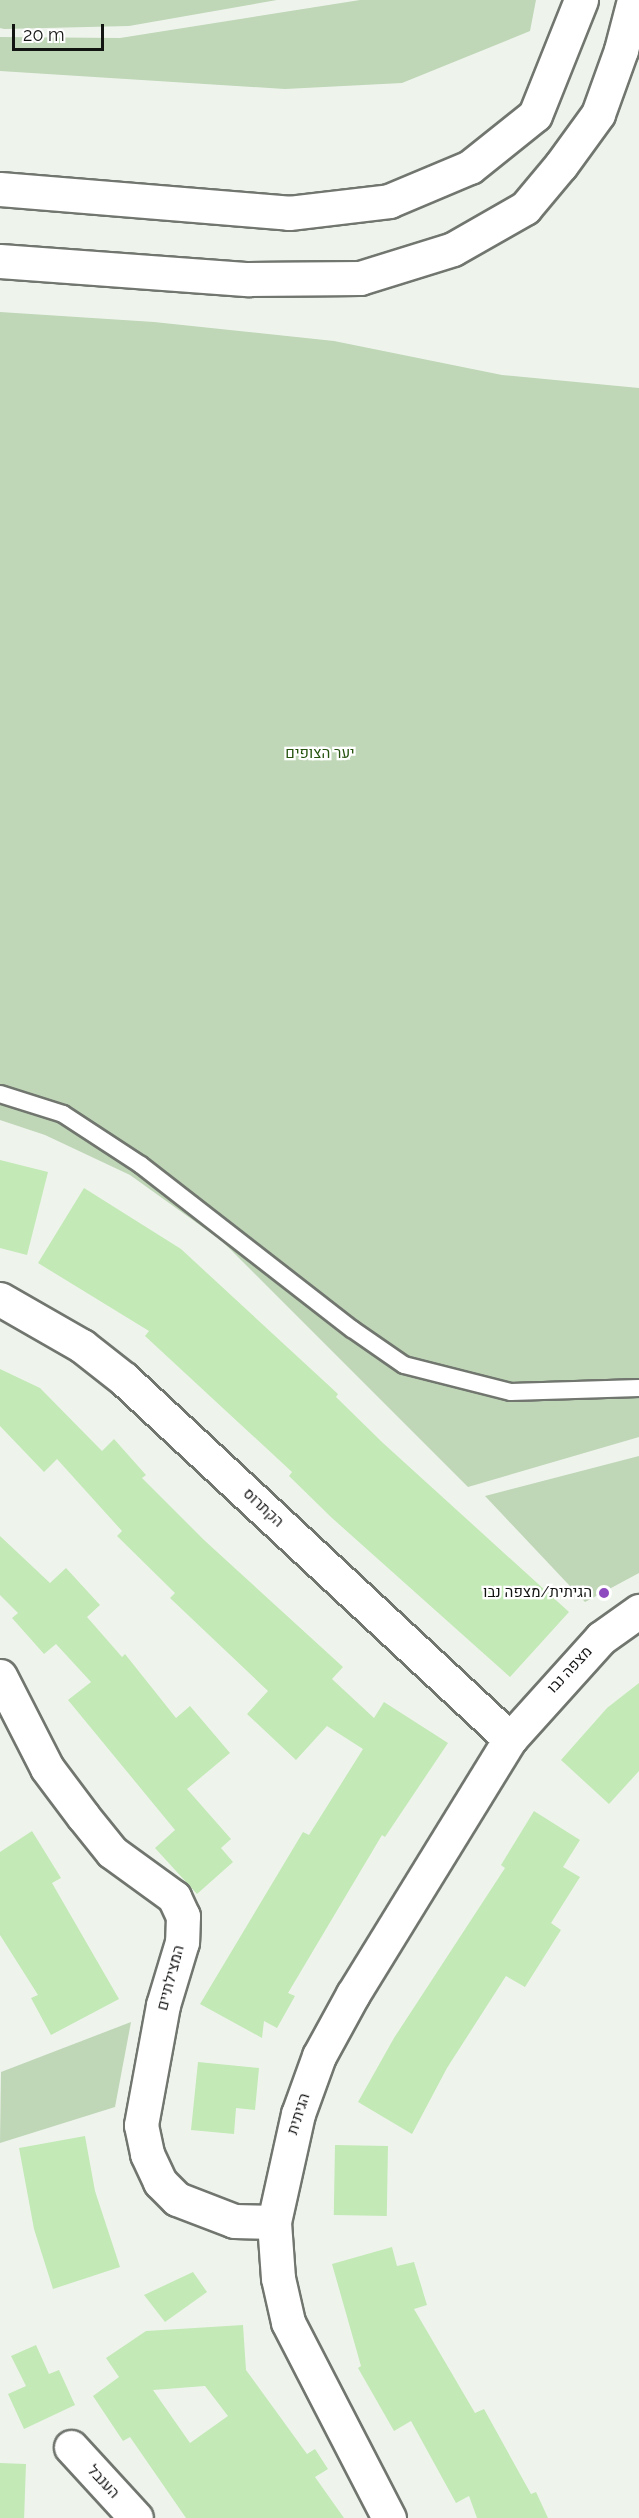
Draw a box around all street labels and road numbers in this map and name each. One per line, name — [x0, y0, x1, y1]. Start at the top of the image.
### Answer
street label: הקתרוס — [239, 1485, 287, 1531]
street label: מצפה נבו — [544, 1643, 596, 1697]
street label: המצילתיים — [154, 1943, 188, 2013]
street label: הגיתית — [284, 2091, 314, 2137]
street label: הענבל — [83, 2462, 123, 2502]

